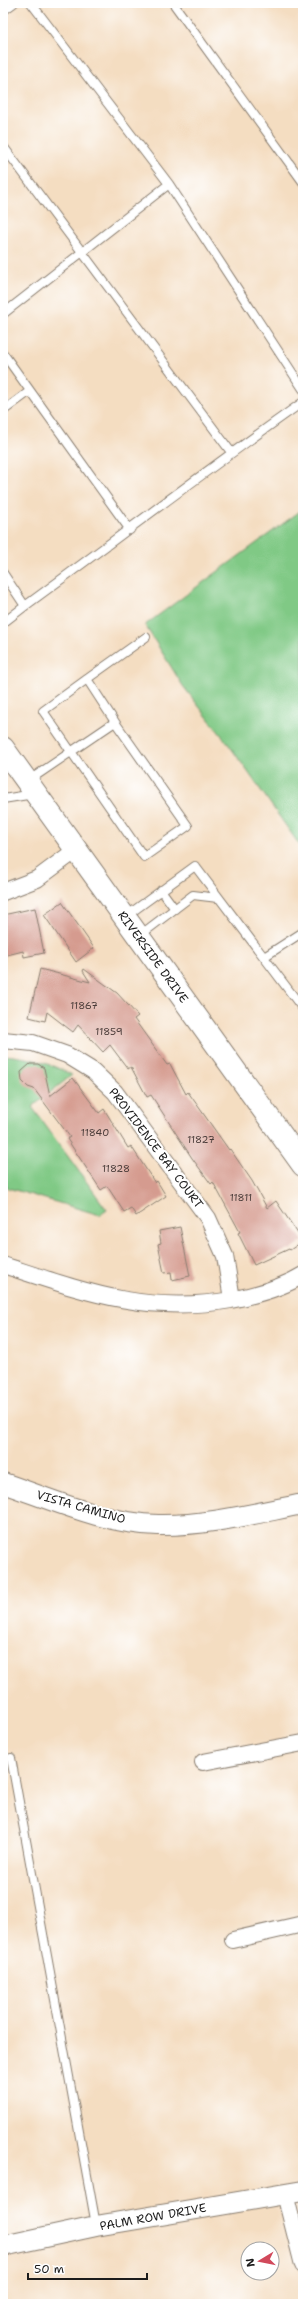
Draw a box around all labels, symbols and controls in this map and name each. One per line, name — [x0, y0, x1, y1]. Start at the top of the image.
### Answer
street label: RIVERSIDE DRIVE — [114, 908, 192, 1006]
house number: 11867 — [70, 999, 98, 1012]
house number: 11859 — [95, 1025, 123, 1038]
street label: PROVIDENCE BAY COURT — [105, 1084, 207, 1212]
house number: 11840 — [81, 1126, 109, 1139]
house number: 11827 — [187, 1133, 215, 1146]
house number: 11828 — [102, 1162, 130, 1175]
house number: 11811 — [230, 1191, 252, 1204]
street label: VISTA CAMINO — [35, 1487, 127, 1527]
street label: PALM ROW DRIVE — [98, 2200, 208, 2234]
north arrow — [240, 2241, 280, 2281]
scale bar — [28, 2255, 147, 2281]
text: N — [242, 2257, 259, 2268]
text: 50 m — [34, 2261, 64, 2277]

